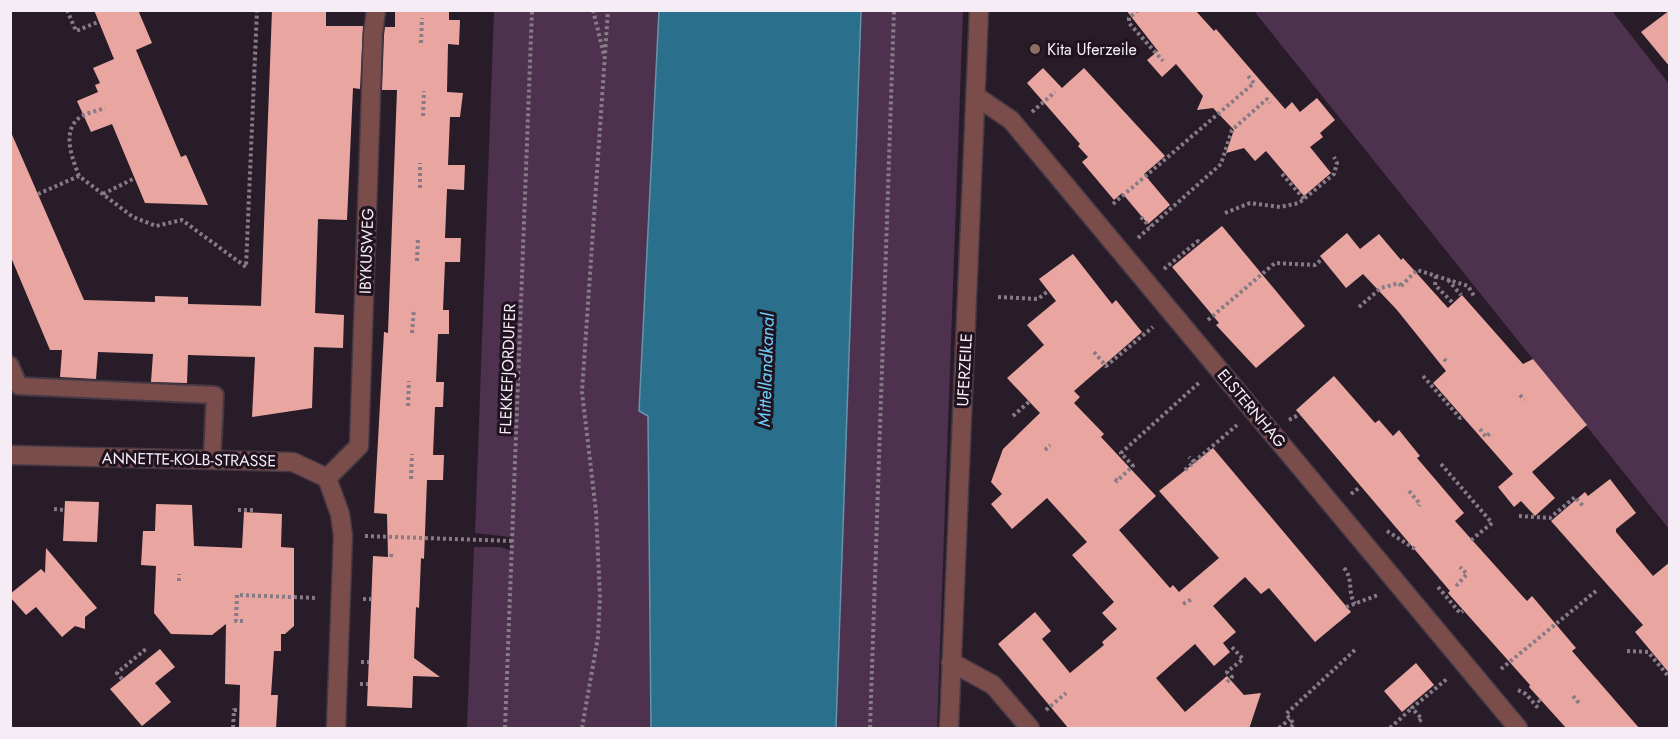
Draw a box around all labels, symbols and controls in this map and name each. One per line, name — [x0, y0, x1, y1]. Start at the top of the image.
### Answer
place label: Kita Uferzeile — [1047, 38, 1137, 61]
marker: Kita Uferzeile — [1028, 42, 1042, 56]
street label: IBYKUSWEG — [354, 208, 379, 295]
street label: FLEKKEFJORDUFER — [494, 303, 521, 435]
water label: Mittellandkanal — [751, 312, 781, 427]
street label: UFERZEILE — [951, 333, 978, 407]
street label: ELSTERNHAG — [1212, 364, 1291, 453]
street label: ANNETTE-KOLB-STRASSE — [102, 446, 276, 473]

